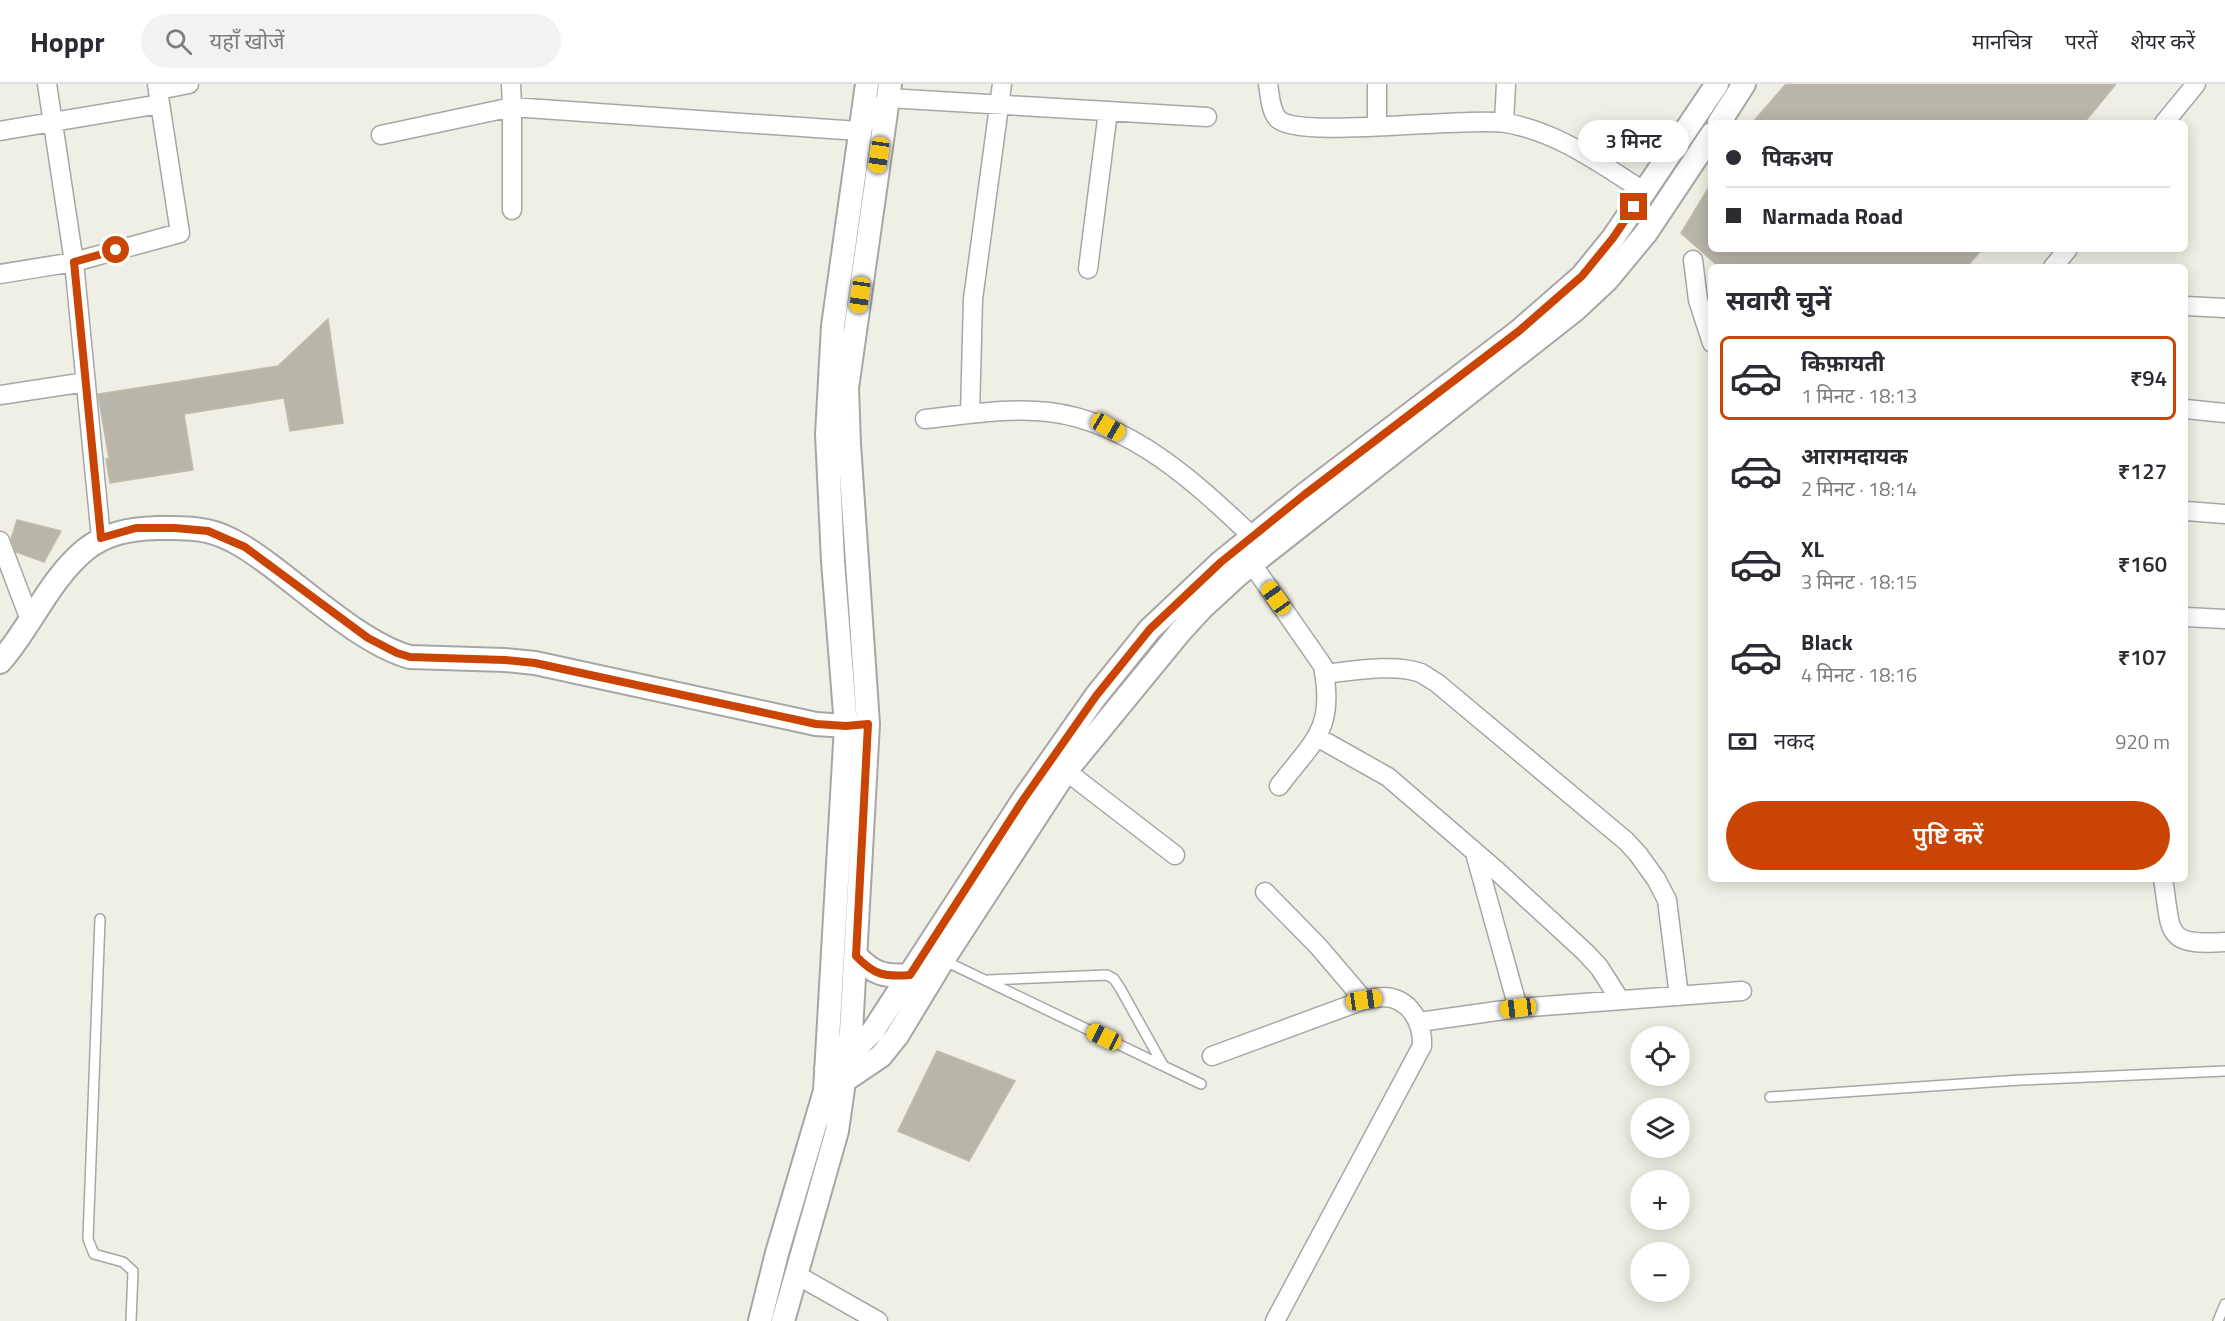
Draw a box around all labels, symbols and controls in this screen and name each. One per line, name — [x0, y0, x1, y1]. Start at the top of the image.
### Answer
search box — [141, 14, 561, 68]
text: Hoppr — [30, 20, 105, 63]
text: यहाँ खोजें — [210, 24, 285, 58]
icon: search — [162, 25, 195, 58]
text: मानचित्र — [1972, 25, 2032, 57]
text: परतें — [2065, 25, 2098, 57]
text: शेयर करें — [2131, 25, 2195, 57]
callout: 3 मिनट — [1578, 120, 1690, 162]
text: 3 मिनट — [1605, 125, 1662, 156]
car — [868, 136, 890, 174]
text: पिकअप — [1762, 141, 1833, 175]
route end — [1620, 193, 1647, 220]
text: Narmada Road — [1762, 199, 1903, 233]
route start — [102, 236, 129, 263]
car — [849, 276, 871, 314]
text: सवारी चुनें — [1726, 279, 1831, 320]
text: किफ़ायती — [1801, 346, 1885, 380]
icon: car — [1729, 351, 1783, 405]
text: ₹94 — [2130, 361, 2167, 395]
text: 1 मिनट · 18:13 — [1801, 380, 1917, 411]
car — [1088, 410, 1128, 444]
text: आरामदायक — [1801, 439, 1908, 473]
icon: car — [1729, 444, 1783, 498]
text: ₹127 — [2118, 454, 2167, 488]
text: 2 मिनट · 18:14 — [1801, 473, 1917, 504]
text: XL — [1801, 532, 1824, 566]
icon: car — [1729, 537, 1783, 591]
text: ₹160 — [2118, 547, 2167, 581]
text: 3 मिनट · 18:15 — [1801, 566, 1917, 597]
car — [1258, 578, 1294, 618]
text: Black — [1801, 625, 1853, 659]
icon: car — [1729, 630, 1783, 684]
text: ₹107 — [2118, 640, 2167, 674]
text: 4 मिनट · 18:16 — [1801, 659, 1917, 690]
text: नकद — [1774, 724, 1815, 758]
icon: cash — [1726, 725, 1759, 758]
text: 920 m — [2115, 726, 2170, 757]
button: पुष्टि करें — [1726, 801, 2170, 870]
car — [1345, 989, 1383, 1011]
car — [1499, 997, 1537, 1019]
car — [1084, 1021, 1124, 1053]
map controls — [1630, 1026, 1690, 1302]
button: locate — [1630, 1026, 1690, 1086]
button: layers — [1630, 1098, 1690, 1158]
button: + — [1630, 1170, 1690, 1230]
button: − — [1630, 1242, 1690, 1302]

